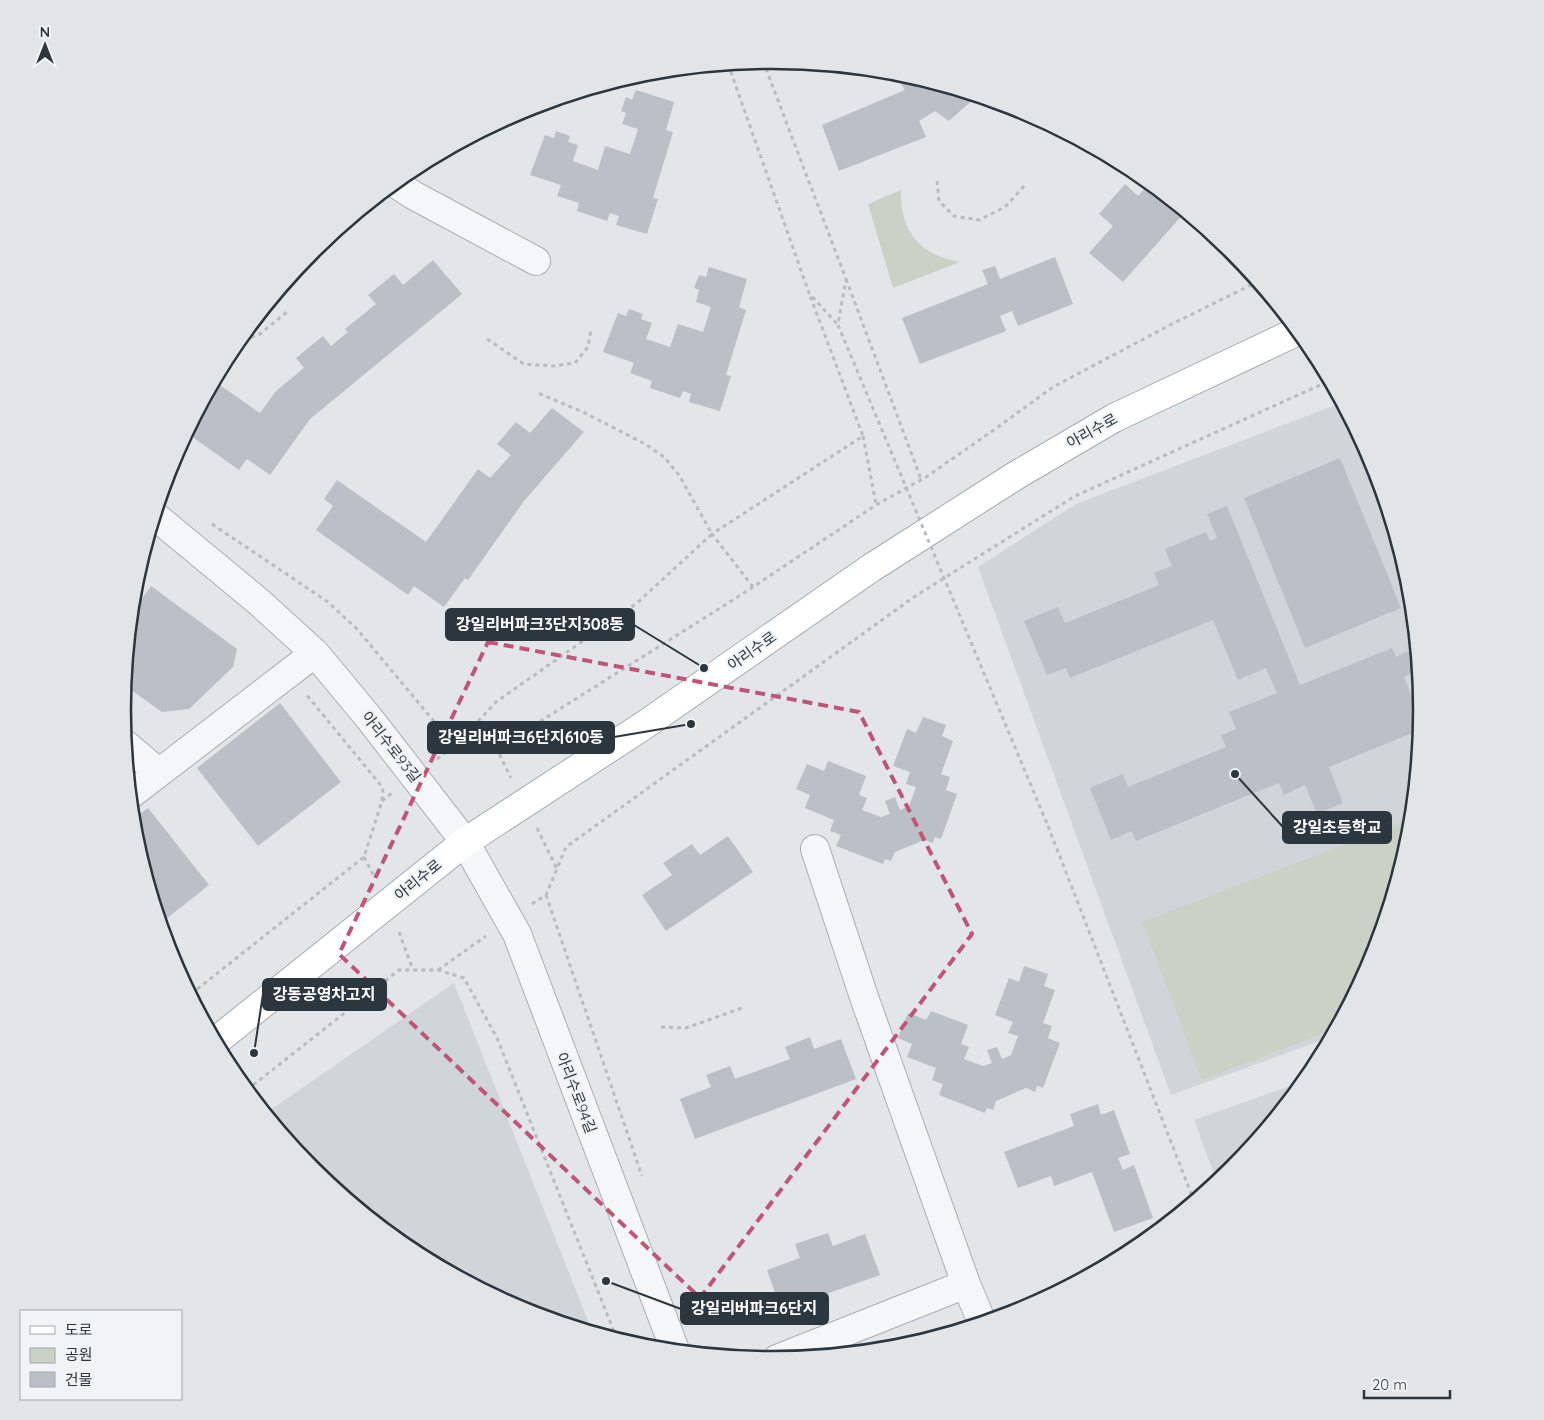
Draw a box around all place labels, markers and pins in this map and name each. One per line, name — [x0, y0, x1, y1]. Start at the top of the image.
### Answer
callout: 강일리버파크3단지308동 — [446, 609, 634, 640]
callout: 강일리버파크6단지610동 — [428, 722, 614, 753]
callout: 강일초등학교 — [1283, 812, 1391, 843]
callout: 강동공영차고지 — [263, 979, 386, 1010]
callout: 강일리버파크6단지 — [681, 1293, 828, 1324]

